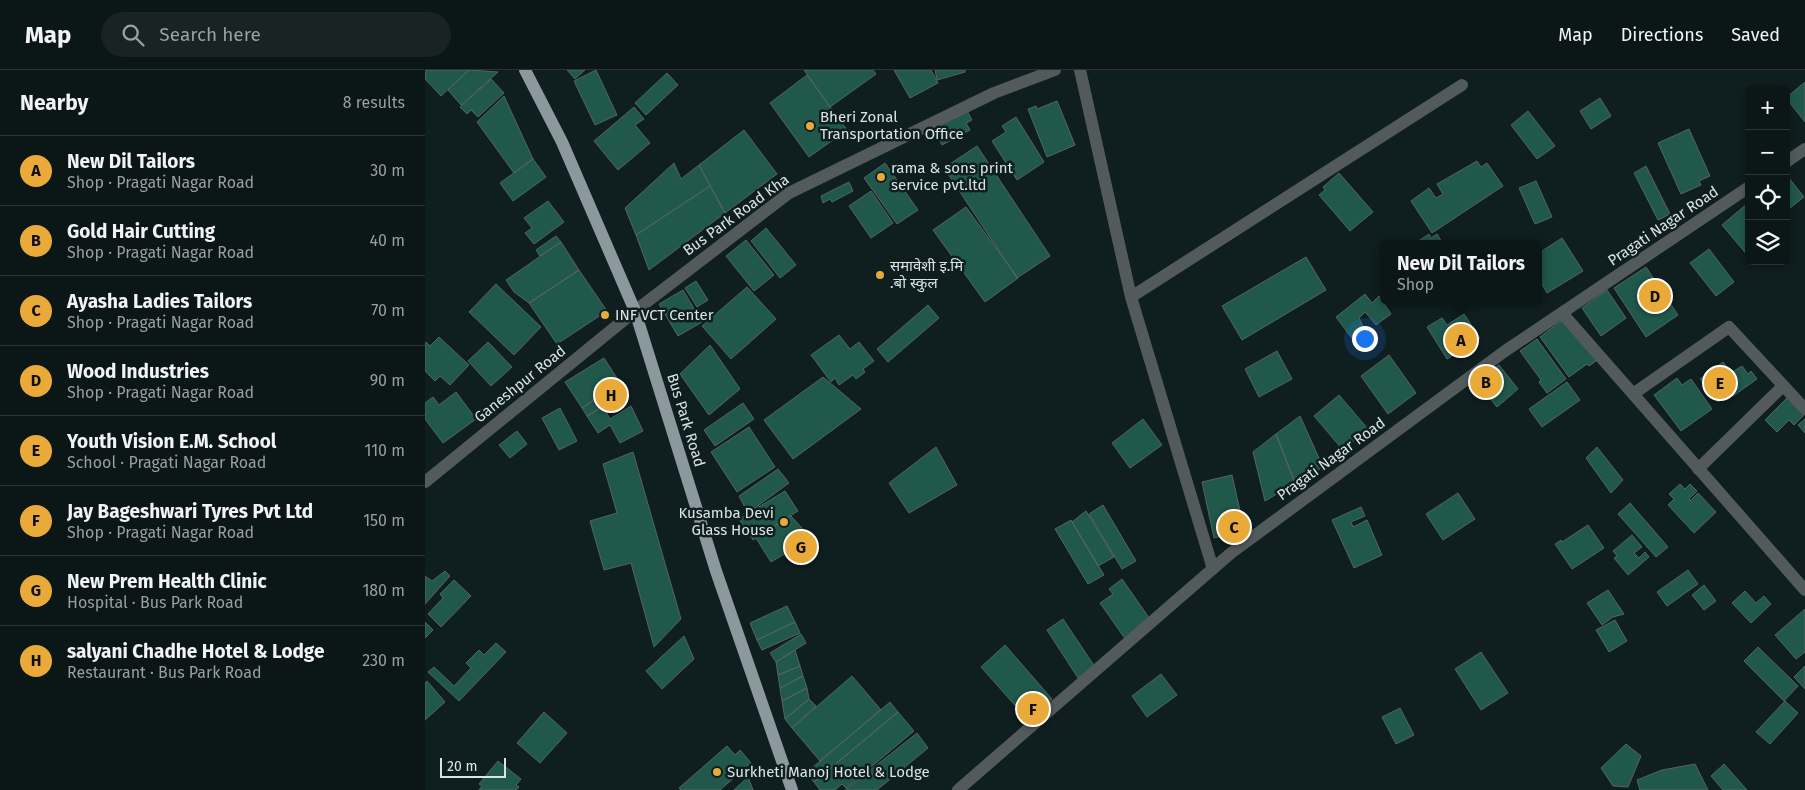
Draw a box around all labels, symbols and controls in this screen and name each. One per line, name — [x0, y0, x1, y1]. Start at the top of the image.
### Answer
search box — [101, 12, 451, 57]
text: Map — [25, 21, 71, 49]
icon: search — [119, 21, 147, 49]
text: Search here — [159, 23, 261, 46]
text: Map — [1558, 24, 1593, 46]
text: Directions — [1621, 24, 1703, 46]
text: Saved — [1731, 24, 1780, 46]
map controls — [1745, 85, 1790, 265]
button: + — [1745, 85, 1790, 130]
text: Nearby — [20, 90, 88, 116]
text: 8 results — [343, 93, 405, 112]
place label: Bheri Zonal Transportation Office — [820, 108, 964, 143]
marker: Bheri Zonal Transportation Office — [804, 120, 816, 132]
button: − — [1745, 130, 1790, 175]
text: New Dil Tailors — [67, 150, 195, 173]
place label: rama & sons print service pvt.ltd — [891, 159, 1014, 194]
text: A — [31, 161, 41, 180]
text: 30 m — [370, 161, 405, 180]
street label: Bus Park Road Kha — [679, 170, 793, 260]
marker: rama & sons print service pvt.ltd — [875, 171, 887, 183]
text: Shop · Pragati Nagar Road — [67, 173, 254, 192]
button: locate — [1745, 175, 1790, 220]
street label: Pragati Nagar Road — [1604, 182, 1722, 270]
text: Gold Hair Cutting — [67, 220, 215, 243]
button: layers — [1745, 220, 1790, 265]
text: B — [31, 231, 41, 250]
text: 40 m — [370, 231, 405, 250]
popup — [1380, 240, 1542, 305]
text: Shop · Pragati Nagar Road — [67, 243, 254, 262]
text: New Dil Tailors — [1397, 252, 1525, 275]
place label: समावेशी इ.मि .बाे स्कुल — [890, 257, 964, 293]
marker: समावेशी इ.मि .बाे स्कुल — [874, 269, 886, 281]
text: Shop — [1397, 275, 1434, 294]
pin: D — [1639, 277, 1671, 315]
text: Ayasha Ladies Tailors — [67, 290, 252, 313]
text: C — [31, 301, 41, 320]
text: 70 m — [371, 301, 405, 320]
place label: INF VCT Center — [615, 306, 714, 324]
marker: INF VCT Center — [599, 309, 611, 321]
text: Shop · Pragati Nagar Road — [67, 313, 254, 332]
pin: A — [1445, 321, 1477, 359]
your location — [1352, 326, 1378, 352]
street label: Ganeshpur Road — [471, 342, 569, 426]
text: Wood Industries — [67, 360, 209, 383]
pin: B — [1470, 363, 1502, 401]
pin: E — [1704, 364, 1736, 402]
text: D — [31, 371, 41, 390]
text: 90 m — [370, 371, 405, 390]
street label: Bus Park Road — [663, 371, 709, 469]
pin: H — [595, 376, 627, 414]
text: Shop · Pragati Nagar Road — [67, 383, 254, 402]
street label: Pragati Nagar Road — [1273, 414, 1389, 504]
text: Youth Vision E.M. School — [67, 430, 276, 453]
text: E — [32, 441, 40, 460]
text: 110 m — [364, 441, 405, 460]
text: School · Pragati Nagar Road — [67, 453, 266, 472]
text: Jay Bageshwari Tyres Pvt Ltd — [67, 500, 313, 523]
place label: Kusamba Devi Glass House — [678, 504, 774, 539]
pin: C — [1218, 508, 1250, 546]
text: F — [32, 511, 40, 530]
text: 150 m — [363, 511, 405, 530]
marker: Kusamba Devi Glass House — [778, 516, 790, 528]
text: Shop · Pragati Nagar Road — [67, 523, 254, 542]
pin: G — [785, 528, 817, 566]
text: New Prem Health Clinic — [67, 570, 267, 593]
text: G — [31, 581, 41, 600]
text: 180 m — [362, 581, 405, 600]
text: Hospital · Bus Park Road — [67, 593, 243, 612]
text: salyani Chadhe Hotel & Lodge — [67, 640, 324, 663]
text: H — [31, 651, 41, 670]
text: 230 m — [362, 651, 405, 670]
text: Restaurant · Bus Park Road — [67, 663, 261, 682]
pin: F — [1017, 690, 1049, 728]
scale bar — [440, 755, 506, 778]
text: 20 m — [447, 758, 477, 775]
place label: Surkheti Manoj Hotel & Lodge — [727, 763, 930, 781]
marker: Surkheti Manoj Hotel & Lodge — [711, 766, 723, 778]

